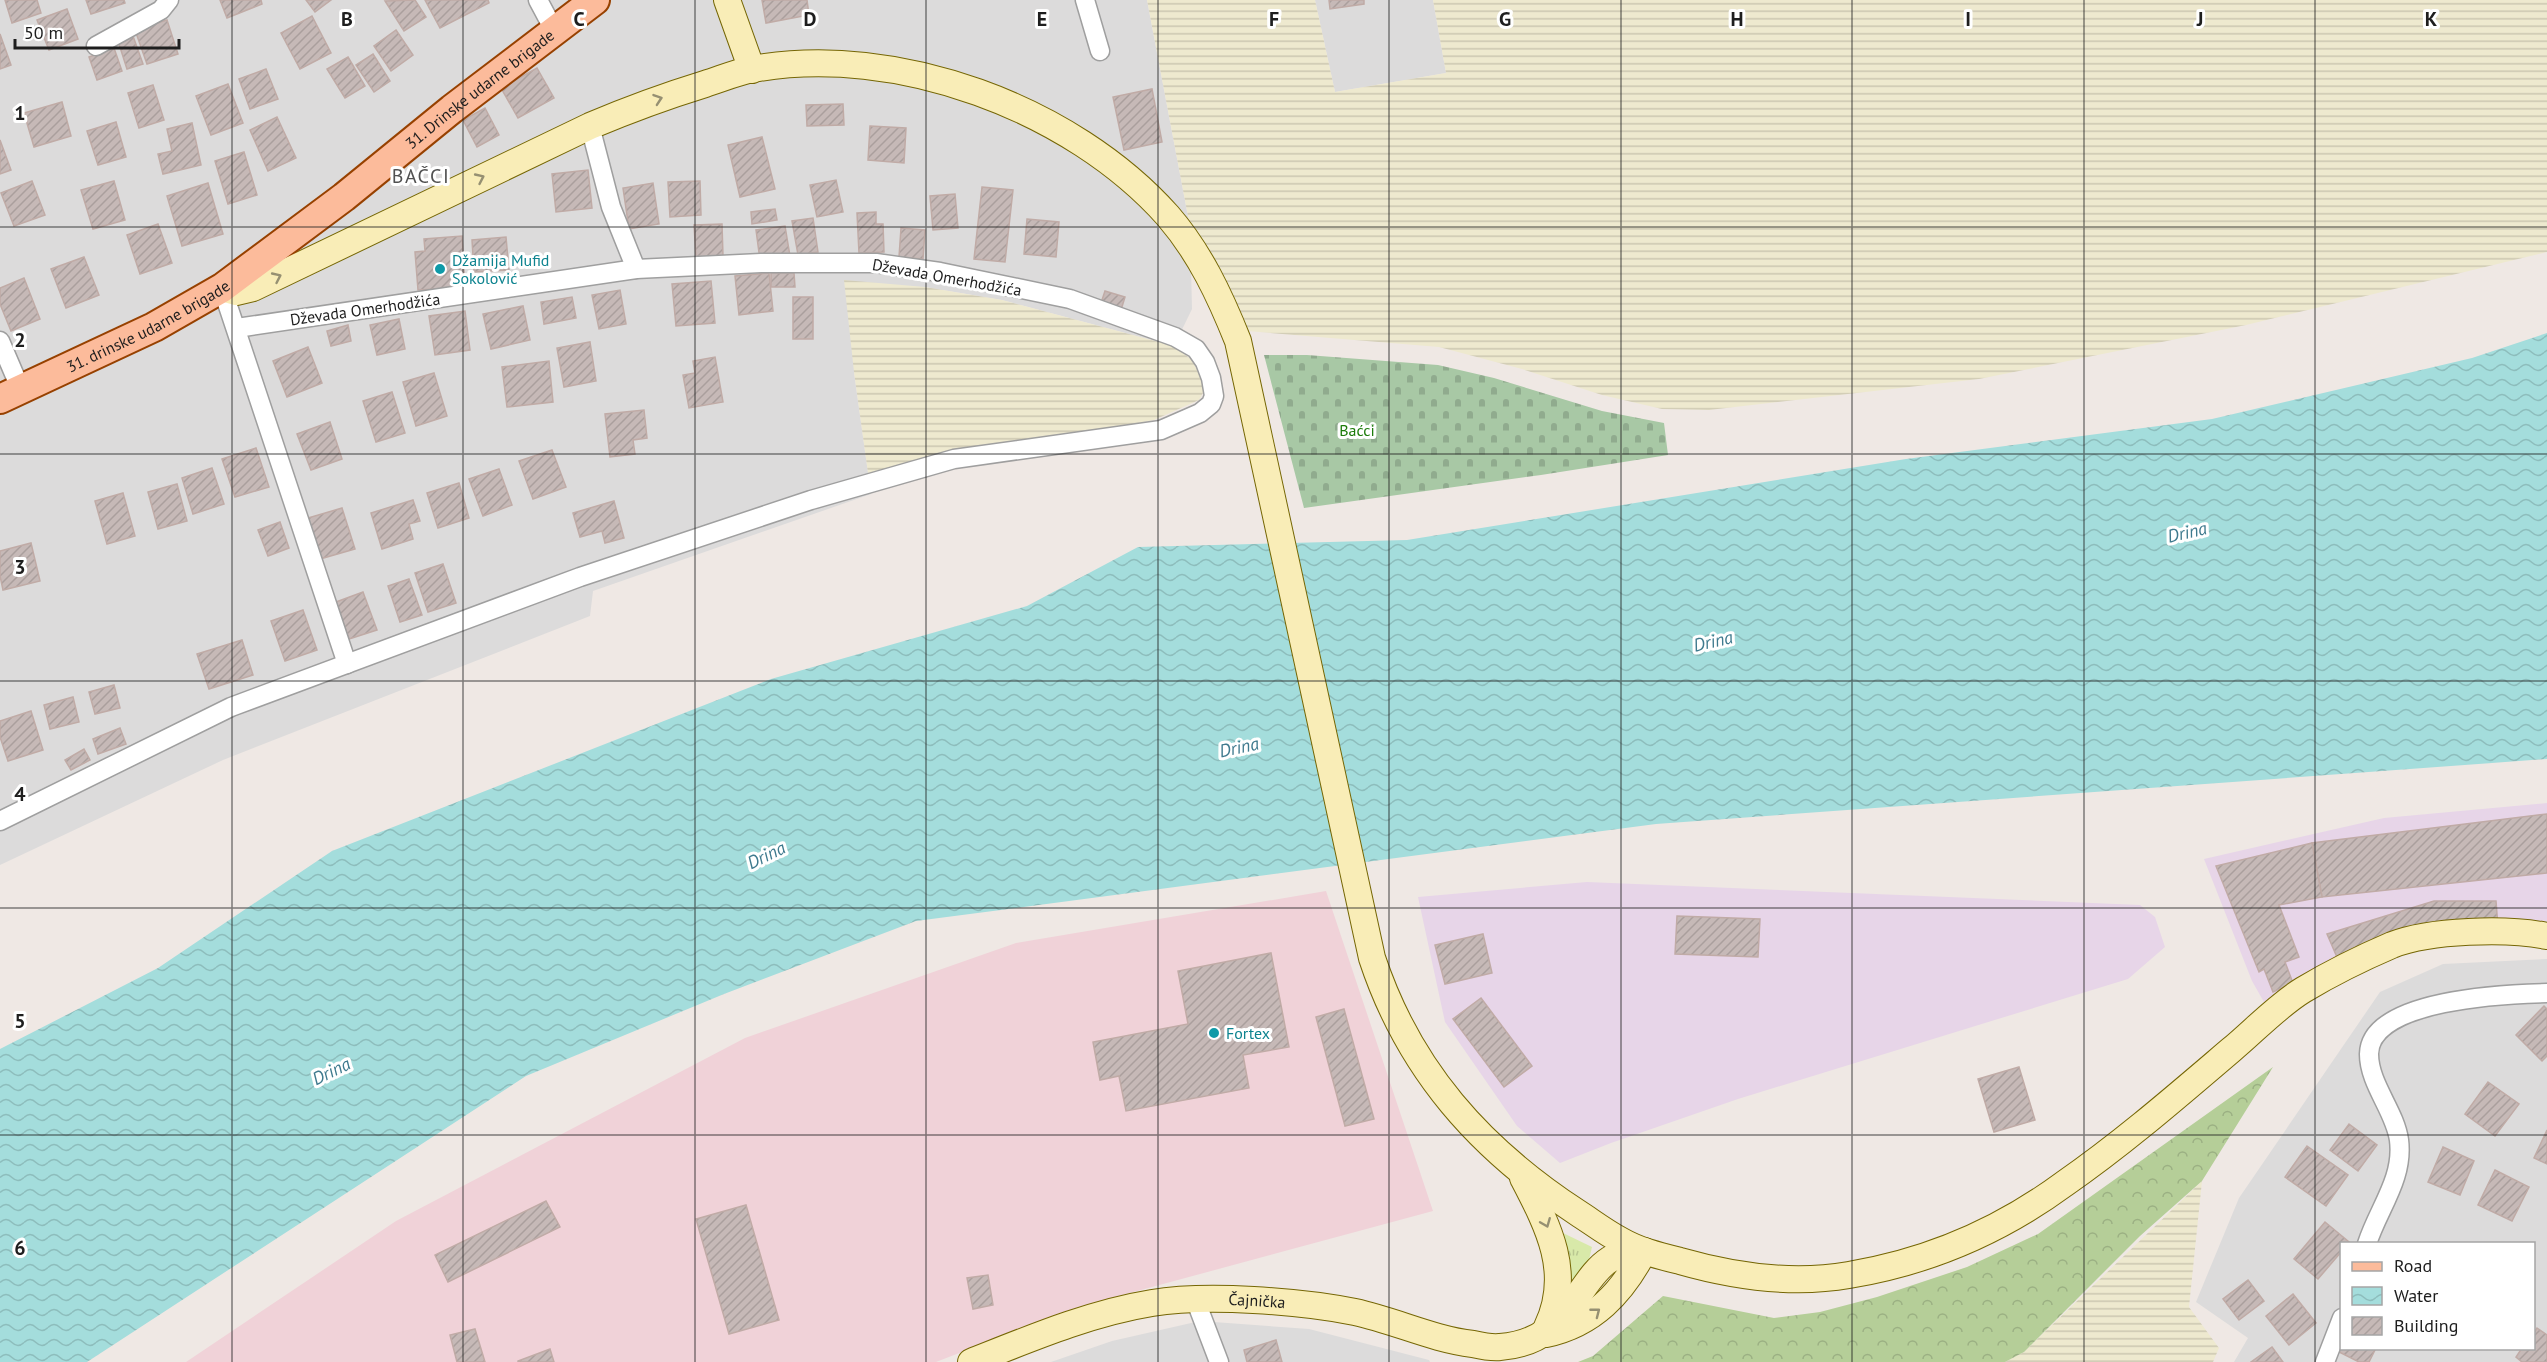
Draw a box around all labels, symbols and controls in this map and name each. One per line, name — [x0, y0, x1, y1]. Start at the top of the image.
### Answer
text: B — [341, 6, 353, 32]
text: C — [573, 6, 585, 32]
text: D — [804, 6, 817, 32]
text: E — [1037, 6, 1047, 32]
text: F — [1269, 6, 1279, 32]
text: G — [1499, 6, 1511, 32]
text: H — [1730, 6, 1744, 32]
text: I — [1965, 6, 1971, 32]
text: J — [2196, 6, 2203, 32]
text: K — [2425, 6, 2438, 32]
scale bar — [15, 12, 178, 50]
text: 50 m — [24, 21, 63, 44]
street label: 31. Drinske udarne brigade — [401, 25, 558, 153]
one-way arrow — [652, 94, 663, 107]
text: 1 — [14, 100, 26, 126]
district label: BAČCI — [392, 163, 450, 189]
one-way arrow — [473, 174, 484, 186]
place label: Džamija Mufid Sokolović — [452, 250, 549, 288]
street label: Dževada Omerhodžića — [871, 254, 1023, 300]
marker: Džamija Mufid Sokolović — [433, 262, 447, 276]
one-way arrow — [270, 272, 281, 284]
street label: 31. drinske udarne brigade — [63, 276, 234, 377]
street label: Dževada Omerhodžića — [289, 289, 441, 329]
text: 2 — [14, 327, 26, 353]
park label: Baćci — [1339, 420, 1375, 440]
water label: Drina — [2165, 516, 2209, 548]
text: 3 — [14, 554, 26, 580]
water label: Drina — [1691, 625, 1735, 657]
water label: Drina — [1217, 732, 1261, 762]
text: 4 — [14, 781, 26, 807]
water label: Drina — [743, 836, 789, 874]
text: 5 — [14, 1008, 26, 1034]
place label: Fortex — [1226, 1023, 1270, 1043]
marker: Fortex — [1207, 1026, 1221, 1040]
water label: Drina — [308, 1052, 354, 1090]
one-way arrow — [1538, 1218, 1551, 1228]
text: 6 — [14, 1235, 26, 1261]
legend — [2340, 1242, 2535, 1350]
text: Road — [2394, 1254, 2432, 1277]
text: Water — [2394, 1284, 2438, 1307]
street label: Čajnička — [1228, 1289, 1286, 1312]
one-way arrow — [1589, 1308, 1600, 1319]
text: Building — [2394, 1314, 2458, 1337]

